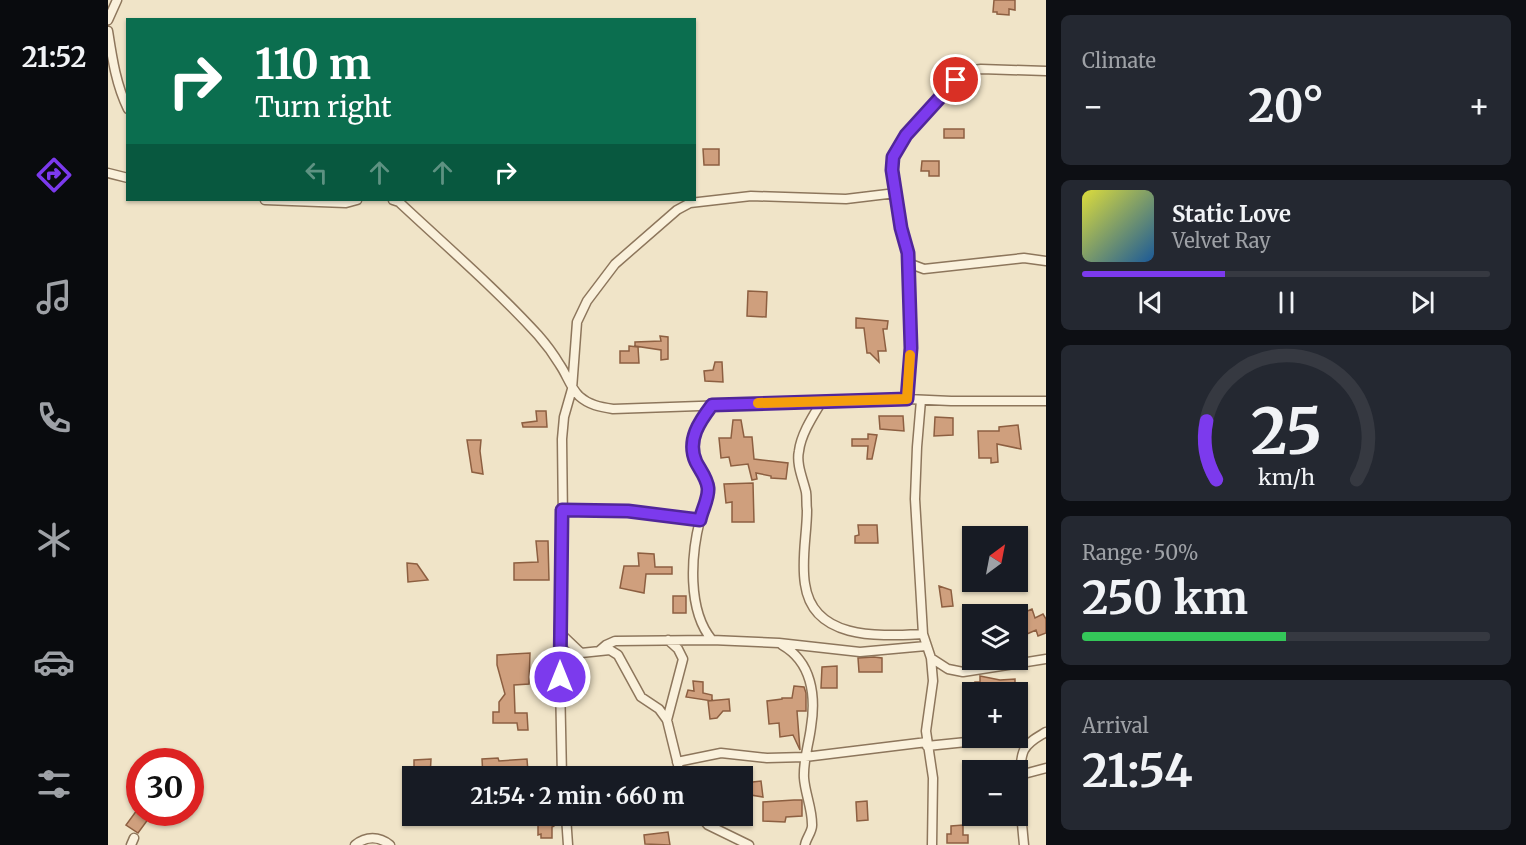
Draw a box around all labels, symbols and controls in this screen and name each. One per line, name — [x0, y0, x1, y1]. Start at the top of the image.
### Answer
text: 110 m — [255, 38, 371, 90]
text: 21:52 — [22, 40, 86, 74]
icon: right — [156, 42, 234, 120]
text: Climate — [1082, 48, 1156, 73]
pin — [930, 54, 981, 105]
icon: arrive — [939, 63, 972, 96]
text: 20° — [1248, 78, 1324, 134]
text: − — [1082, 86, 1104, 127]
text: + — [1468, 86, 1490, 127]
text: Turn right — [255, 90, 392, 124]
icon: directions — [33, 154, 75, 196]
icon: left — [300, 156, 333, 189]
icon: ahead — [363, 156, 396, 189]
icon: ahead — [426, 156, 459, 189]
icon: right — [489, 156, 522, 189]
text: Static Love — [1172, 200, 1291, 228]
text: Velvet Ray — [1172, 228, 1271, 253]
icon: music — [33, 276, 75, 318]
icon: previous — [1134, 286, 1167, 319]
icon: pause — [1270, 286, 1303, 319]
icon: next — [1406, 286, 1439, 319]
text: 25 — [1250, 393, 1322, 471]
icon: phone — [33, 397, 75, 439]
text: km/h — [1258, 464, 1314, 491]
icon: climate — [33, 519, 75, 561]
north arrow — [962, 526, 1028, 592]
map controls — [962, 526, 1028, 826]
text: Range · 50% — [1082, 540, 1199, 565]
text: 250 km — [1082, 570, 1248, 626]
button: layers — [962, 604, 1028, 670]
icon: car — [33, 641, 75, 683]
position arrow — [528, 645, 592, 709]
button: + — [962, 682, 1028, 748]
text: Arrival — [1082, 713, 1149, 738]
text: 21:54 — [1082, 743, 1193, 799]
speed limit sign: 30 — [126, 748, 204, 826]
button: − — [962, 760, 1028, 826]
icon: filters — [33, 763, 75, 805]
text: 21:54 · 2 min · 660 m — [471, 782, 684, 810]

